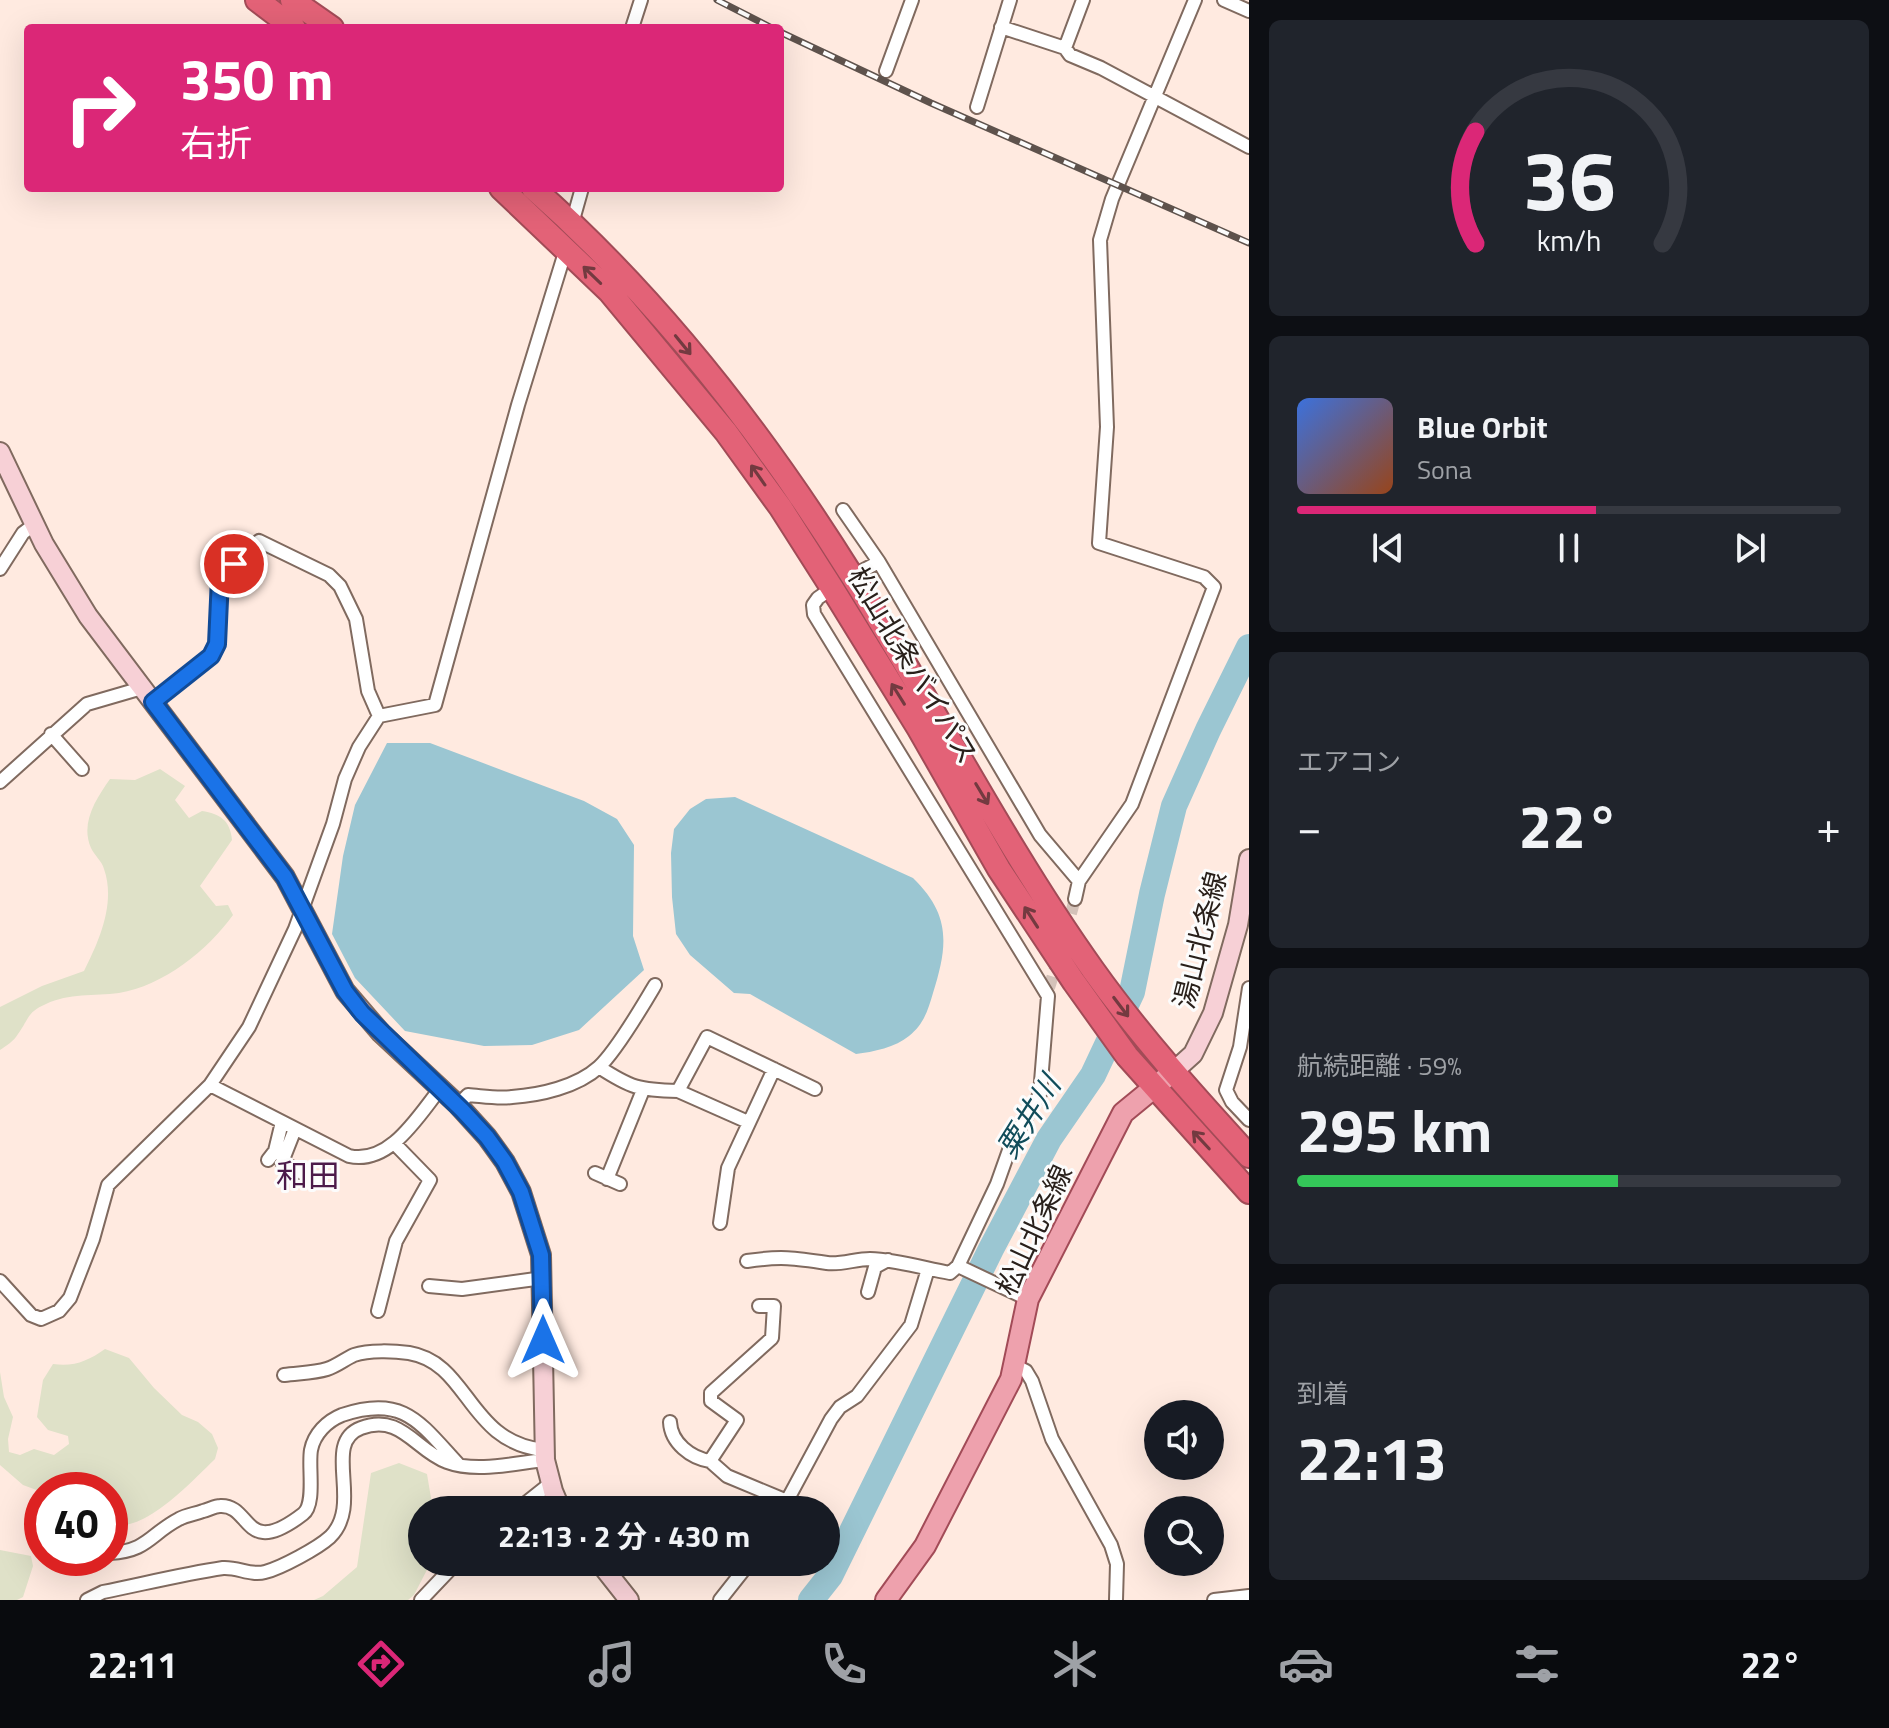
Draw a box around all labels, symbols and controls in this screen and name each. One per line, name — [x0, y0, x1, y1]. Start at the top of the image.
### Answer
text: 350 m — [180, 37, 333, 122]
icon: right — [48, 56, 152, 160]
text: 右折 — [180, 115, 252, 170]
text: 36 — [1522, 116, 1616, 242]
text: km/h — [1537, 219, 1601, 262]
one-way arrow — [582, 265, 602, 284]
one-way arrow — [675, 334, 692, 355]
text: Blue Orbit — [1417, 404, 1548, 450]
text: Sona — [1417, 450, 1472, 489]
one-way arrow — [750, 464, 766, 486]
icon: previous — [1366, 526, 1410, 570]
icon: pause — [1547, 526, 1591, 570]
icon: next — [1728, 526, 1772, 570]
pin — [200, 530, 268, 598]
icon: arrive — [212, 542, 256, 586]
street label: 松山北条バイパス — [837, 558, 989, 772]
one-way arrow — [889, 683, 905, 706]
text: エアコン — [1297, 742, 1401, 781]
text: 22° — [1519, 780, 1619, 871]
one-way arrow — [974, 782, 990, 805]
text: − — [1297, 793, 1322, 860]
text: + — [1816, 793, 1841, 860]
street label: 湯山北条線 — [1162, 867, 1237, 1013]
one-way arrow — [1023, 906, 1039, 929]
one-way arrow — [1112, 995, 1129, 1017]
text: 航続距離 · 59% — [1297, 1046, 1462, 1085]
water label: 粟井川 — [985, 1064, 1073, 1167]
text: 295 km — [1297, 1084, 1492, 1175]
one-way arrow — [1192, 1131, 1210, 1151]
district label: 和田 — [276, 1151, 340, 1199]
street label: 松山北条線 — [984, 1157, 1083, 1302]
position arrow — [501, 1298, 585, 1382]
text: 到着 — [1297, 1374, 1349, 1413]
map controls — [1144, 1400, 1224, 1576]
button: sound — [1144, 1400, 1224, 1480]
text: 22:13 — [1297, 1412, 1447, 1503]
speed limit sign: 40 — [24, 1472, 128, 1576]
button: search — [1144, 1496, 1224, 1576]
text: 22:13 · 2 分 · 430 m — [498, 1513, 750, 1559]
icon: directions — [353, 1636, 409, 1692]
icon: music — [584, 1636, 640, 1692]
icon: phone — [816, 1636, 872, 1692]
icon: climate — [1047, 1636, 1103, 1692]
icon: car — [1278, 1636, 1334, 1692]
icon: filters — [1509, 1636, 1565, 1692]
text: 22:11 — [88, 1637, 178, 1692]
text: 22° — [1741, 1637, 1801, 1692]

